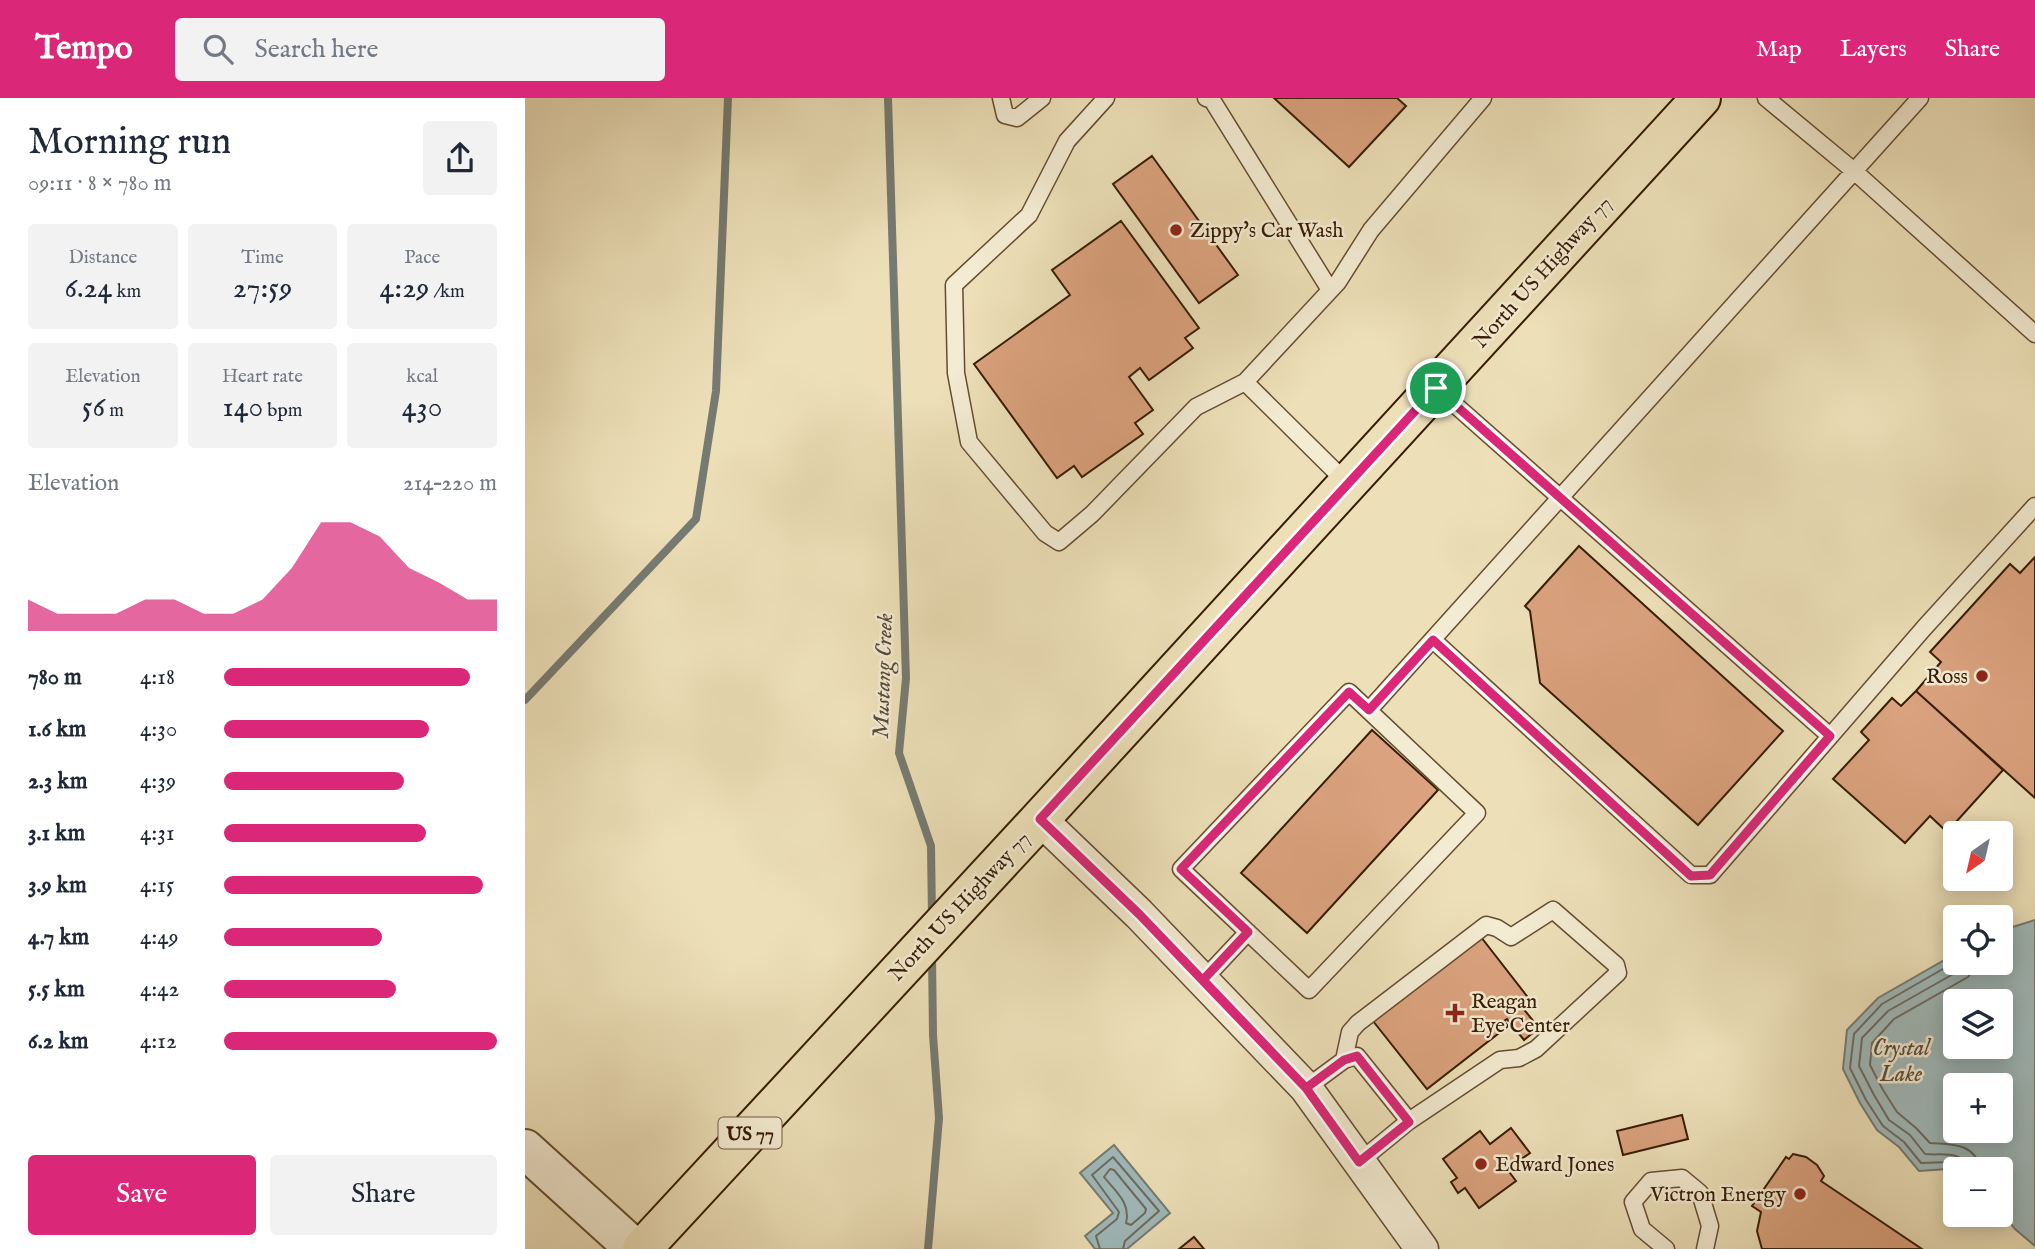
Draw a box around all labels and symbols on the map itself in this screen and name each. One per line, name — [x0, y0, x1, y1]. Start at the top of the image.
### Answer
street label: North US Highway 77 — [1468, 191, 1619, 355]
place label: Zippy's Car Wash — [1190, 218, 1344, 245]
marker: Zippy's Car Wash — [1168, 222, 1184, 238]
pin — [1406, 358, 1466, 418]
water label: Mustang Creek — [867, 613, 901, 739]
place label: Ross — [1926, 664, 1968, 691]
marker: Ross — [1974, 668, 1990, 684]
north arrow — [1943, 821, 2013, 891]
street label: North US Highway 77 — [884, 826, 1037, 988]
place label: Reagan Eye Center — [1471, 989, 1570, 1040]
marker: Reagan Eye Center — [1445, 1003, 1465, 1023]
water label: Crystal Lake — [1873, 1034, 1931, 1089]
road number: US 77 — [719, 1118, 781, 1148]
place label: Edward Jones — [1495, 1152, 1614, 1179]
marker: Edward Jones — [1473, 1156, 1489, 1172]
place label: Victron Energy — [1649, 1182, 1787, 1209]
marker: Victron Energy — [1792, 1186, 1808, 1202]

